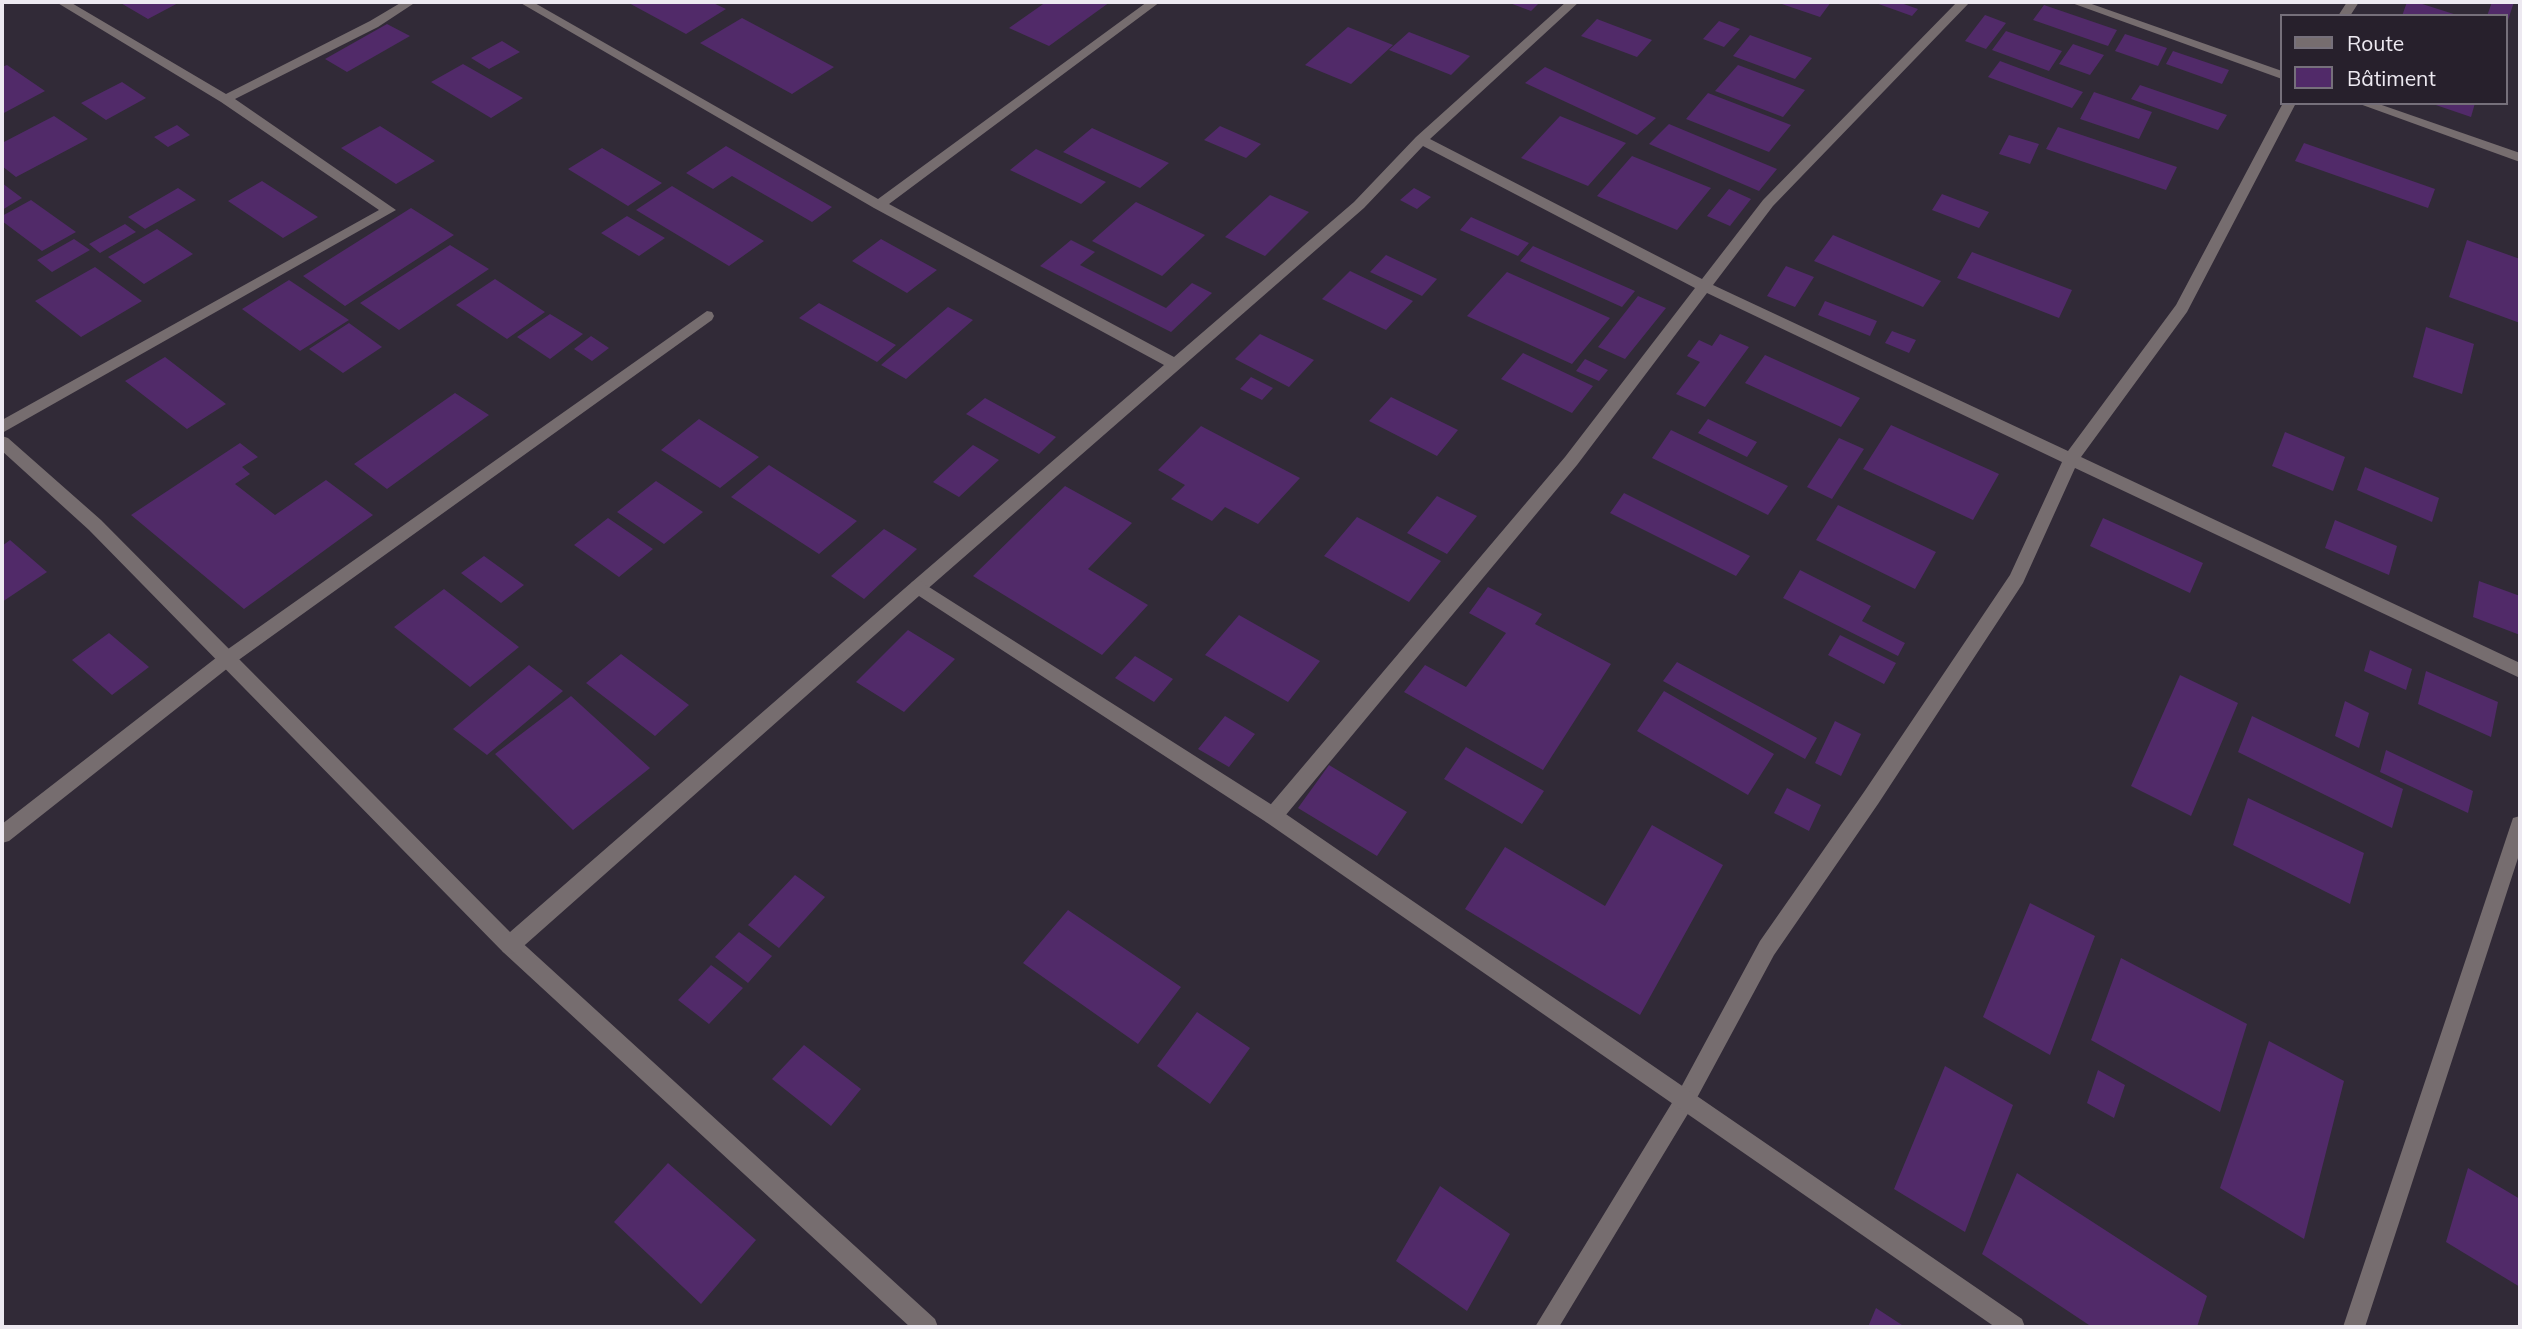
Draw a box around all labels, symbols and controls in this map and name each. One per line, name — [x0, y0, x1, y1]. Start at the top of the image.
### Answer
legend — [2280, 14, 2508, 105]
text: Route — [2347, 30, 2404, 56]
text: Bâtiment — [2347, 65, 2436, 91]

